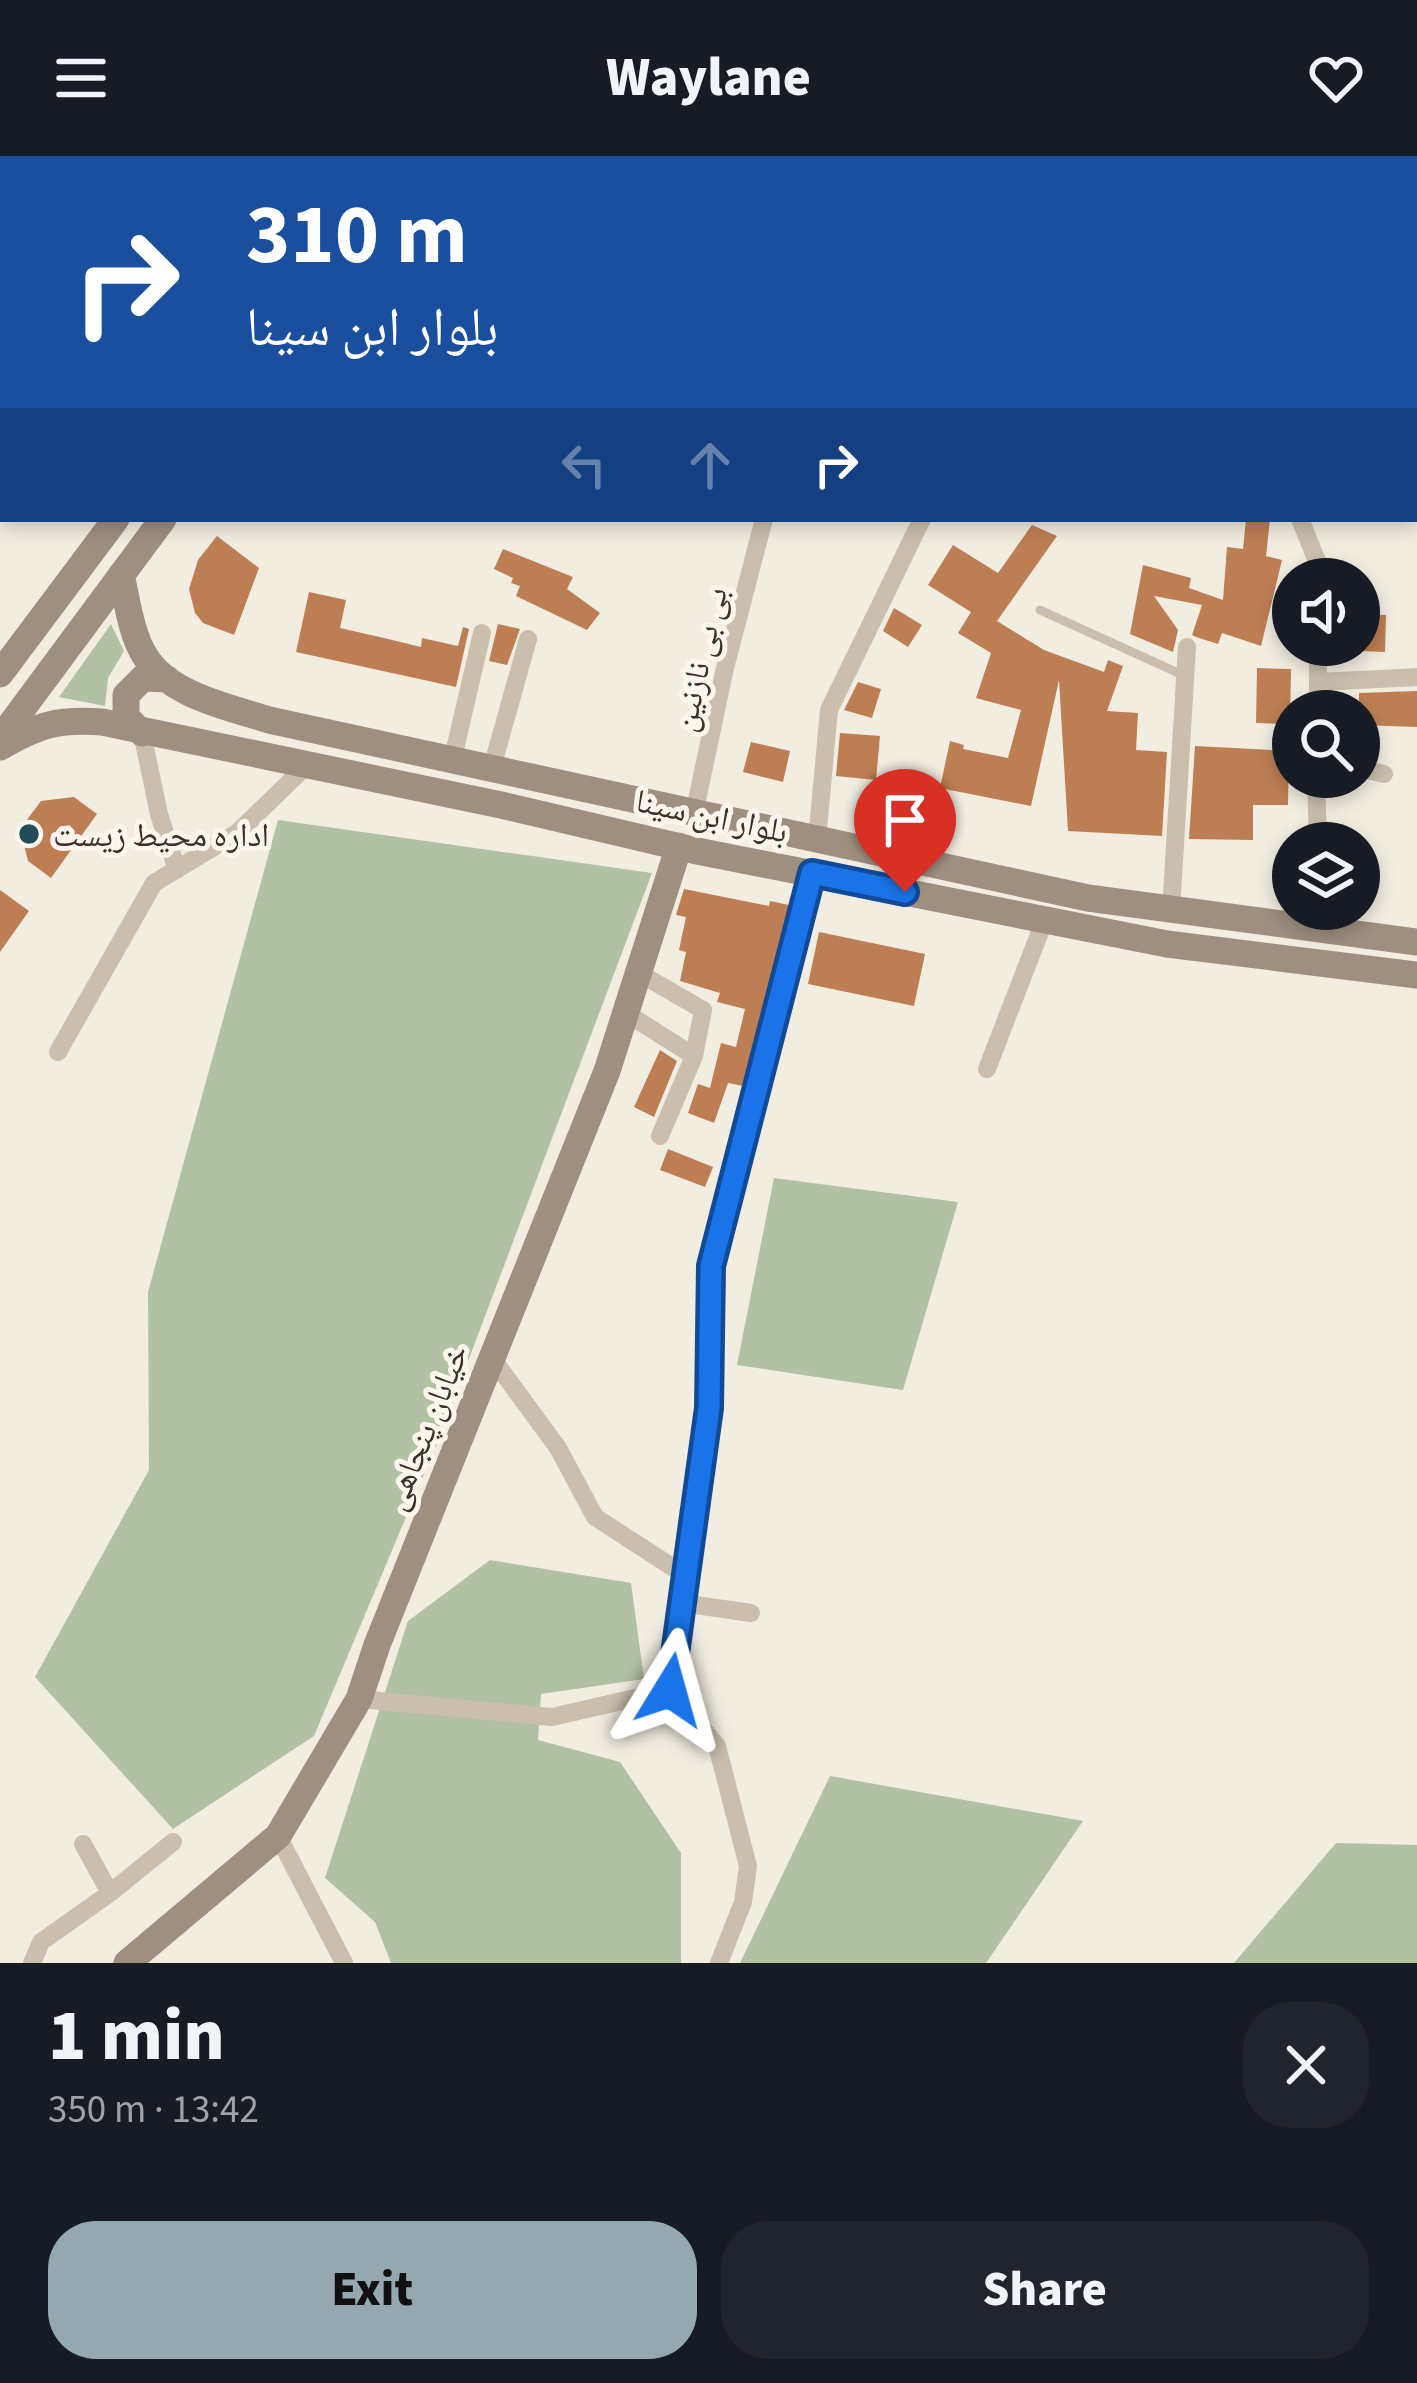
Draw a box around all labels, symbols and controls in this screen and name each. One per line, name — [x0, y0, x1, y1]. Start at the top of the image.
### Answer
text: Waylane — [606, 40, 811, 117]
icon: menu — [48, 45, 114, 111]
icon: heart — [1303, 45, 1369, 111]
text: 310 m — [246, 176, 468, 296]
icon: right — [48, 204, 204, 360]
text: بلوار ابن سینا — [246, 290, 498, 367]
icon: left — [551, 432, 617, 498]
icon: ahead — [677, 432, 743, 498]
icon: right — [803, 432, 869, 498]
map controls — [1272, 558, 1380, 930]
button: sound — [1272, 558, 1380, 666]
street label: بی بی نازنین — [661, 582, 740, 736]
button: search — [1272, 690, 1380, 798]
pin — [854, 769, 956, 892]
street label: بلوار ابن سینا — [631, 777, 792, 855]
icon: arrive — [872, 787, 938, 853]
place label: اداره محیط زیست — [53, 812, 269, 859]
marker: اداره محیط زیست — [16, 821, 42, 847]
button: layers — [1272, 822, 1380, 930]
street label: خیابان پنجاهی — [372, 1337, 481, 1518]
position arrow — [607, 1627, 733, 1753]
text: 1 min — [48, 1985, 225, 2088]
button: close — [1243, 2002, 1369, 2128]
text: 350 m · 13:42 — [48, 2082, 259, 2138]
button: Exit — [48, 2221, 697, 2359]
button: Share — [721, 2221, 1369, 2359]

